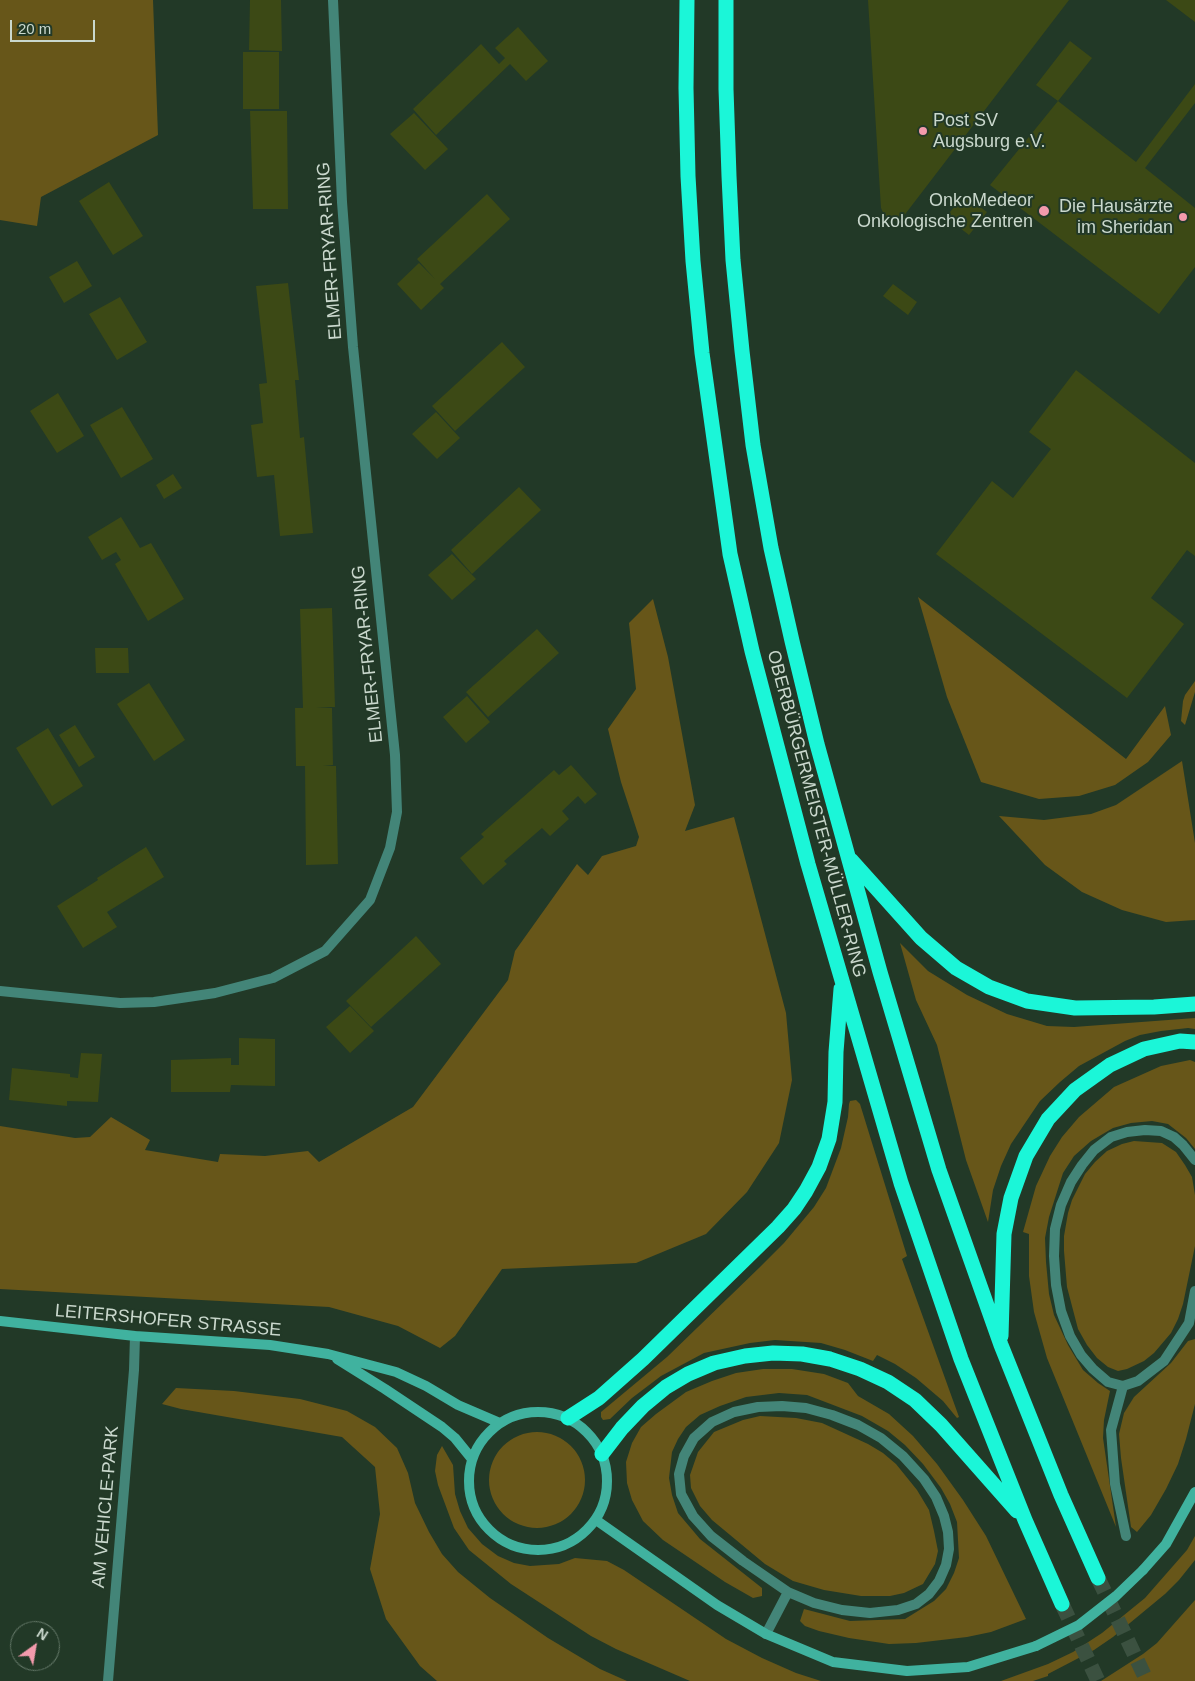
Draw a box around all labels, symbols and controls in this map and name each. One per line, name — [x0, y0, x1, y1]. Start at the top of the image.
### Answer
scale bar — [12, 10, 98, 42]
text: 20 m — [18, 20, 51, 37]
place label: Post SV Augsburg e.V. — [933, 110, 1045, 152]
marker: Post SV Augsburg e.V. — [917, 125, 929, 137]
street label: ELMER-FRYAR-RING — [313, 161, 347, 341]
place label: OnkoMedeor Onkologische Zentren — [857, 190, 1033, 232]
place label: Die Hausärzte im Sheridan — [1059, 196, 1173, 238]
marker: OnkoMedeor Onkologische Zentren — [1037, 204, 1051, 218]
marker: Die Hausärzte im Sheridan — [1177, 211, 1189, 223]
street label: ELMER-FRYAR-RING — [348, 564, 388, 744]
street label: OBERBÜRGERMEISTER-MÜLLER-RING — [762, 648, 870, 980]
street label: LEITERSHOFER STRASSE — [54, 1300, 282, 1342]
street label: AM VEHICLE-PARK — [88, 1425, 124, 1589]
north arrow — [10, 1621, 60, 1671]
text: N — [34, 1625, 51, 1644]

